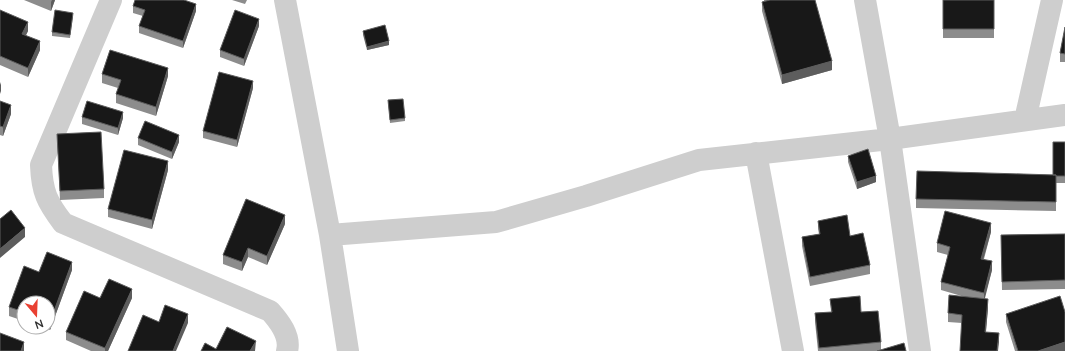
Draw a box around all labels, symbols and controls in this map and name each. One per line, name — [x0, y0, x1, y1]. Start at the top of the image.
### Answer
north arrow — [16, 295, 56, 335]
text: N — [33, 316, 45, 332]

